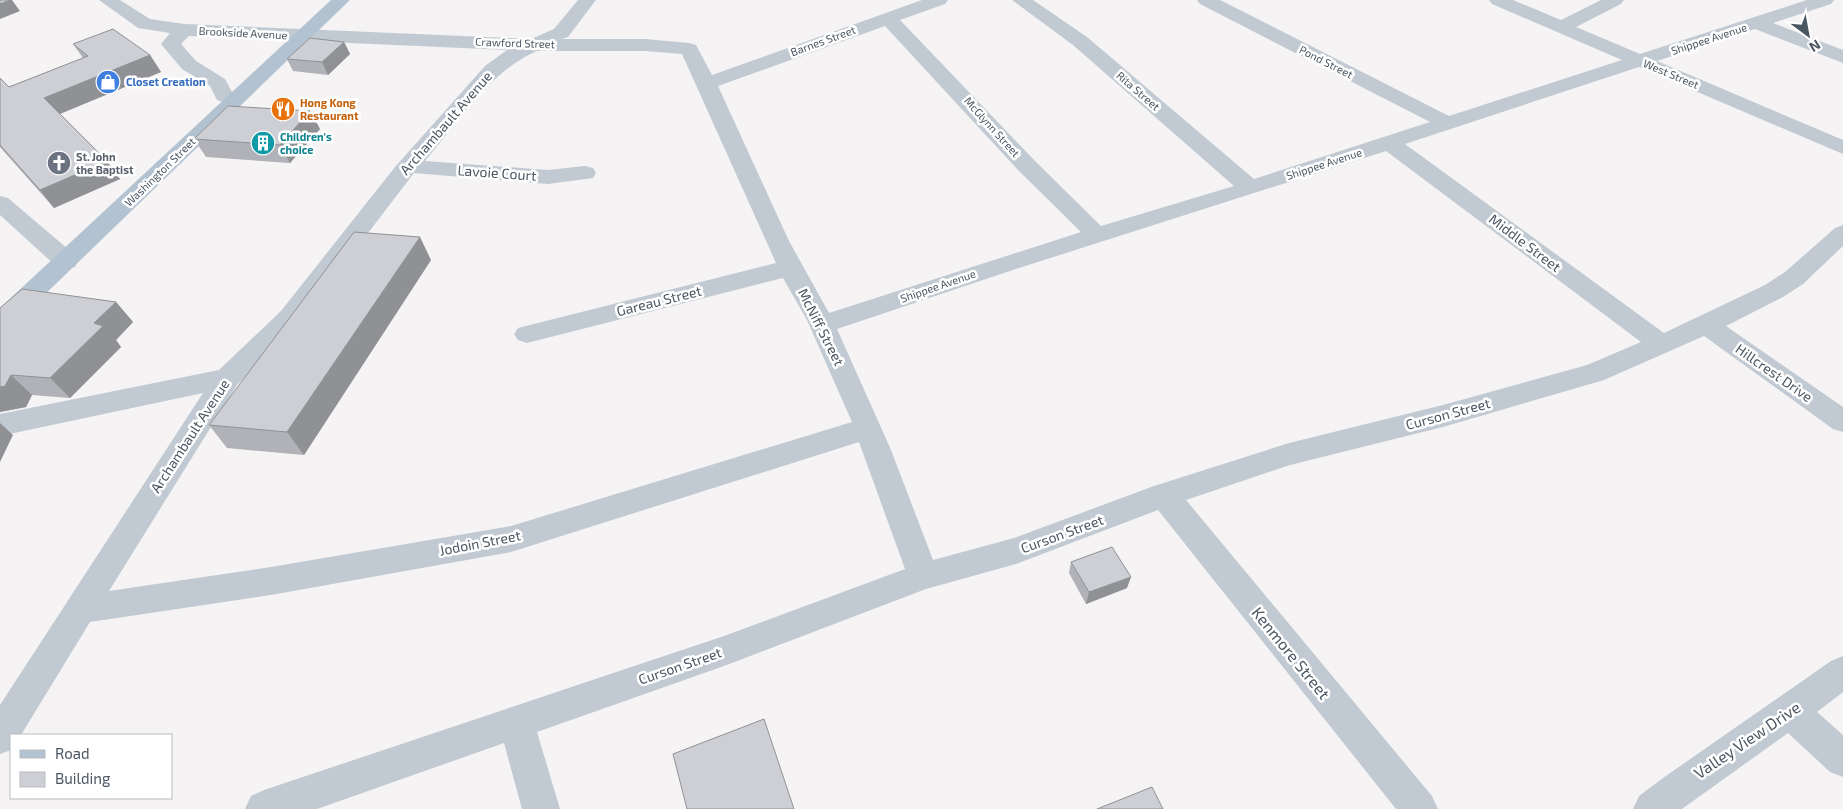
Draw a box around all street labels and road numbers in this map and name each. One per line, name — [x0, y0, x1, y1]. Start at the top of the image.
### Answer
street label: Shippee Avenue — [1669, 20, 1748, 57]
street label: Barnes Street — [789, 23, 857, 58]
street label: Brookside Avenue — [198, 24, 288, 41]
street label: Crawford Street — [475, 35, 555, 50]
street label: Pond Street — [1297, 43, 1355, 81]
street label: West Street — [1642, 56, 1701, 91]
street label: Archambault Avenue — [396, 67, 495, 178]
street label: Rita Street — [1114, 68, 1163, 113]
street label: McGlynn Street — [962, 94, 1023, 159]
street label: Washington Street — [122, 135, 198, 209]
street label: Shippee Avenue — [1284, 145, 1363, 182]
street label: Lavoie Court — [457, 161, 537, 184]
street label: Middle Street — [1486, 210, 1565, 275]
street label: Shippee Avenue — [898, 267, 977, 305]
street label: Gareau Street — [615, 282, 703, 319]
street label: McNiff Street — [795, 285, 848, 368]
street label: Hillcrest Drive — [1733, 340, 1816, 405]
street label: Archambault Avenue — [147, 376, 233, 496]
street label: Curson Street — [1404, 394, 1492, 433]
street label: Curson Street — [1018, 511, 1106, 556]
street label: Jodoin Street — [438, 526, 522, 559]
street label: Kenmore Street — [1248, 603, 1334, 703]
street label: Curson Street — [636, 643, 724, 688]
street label: Valley View Drive — [1690, 697, 1803, 782]

